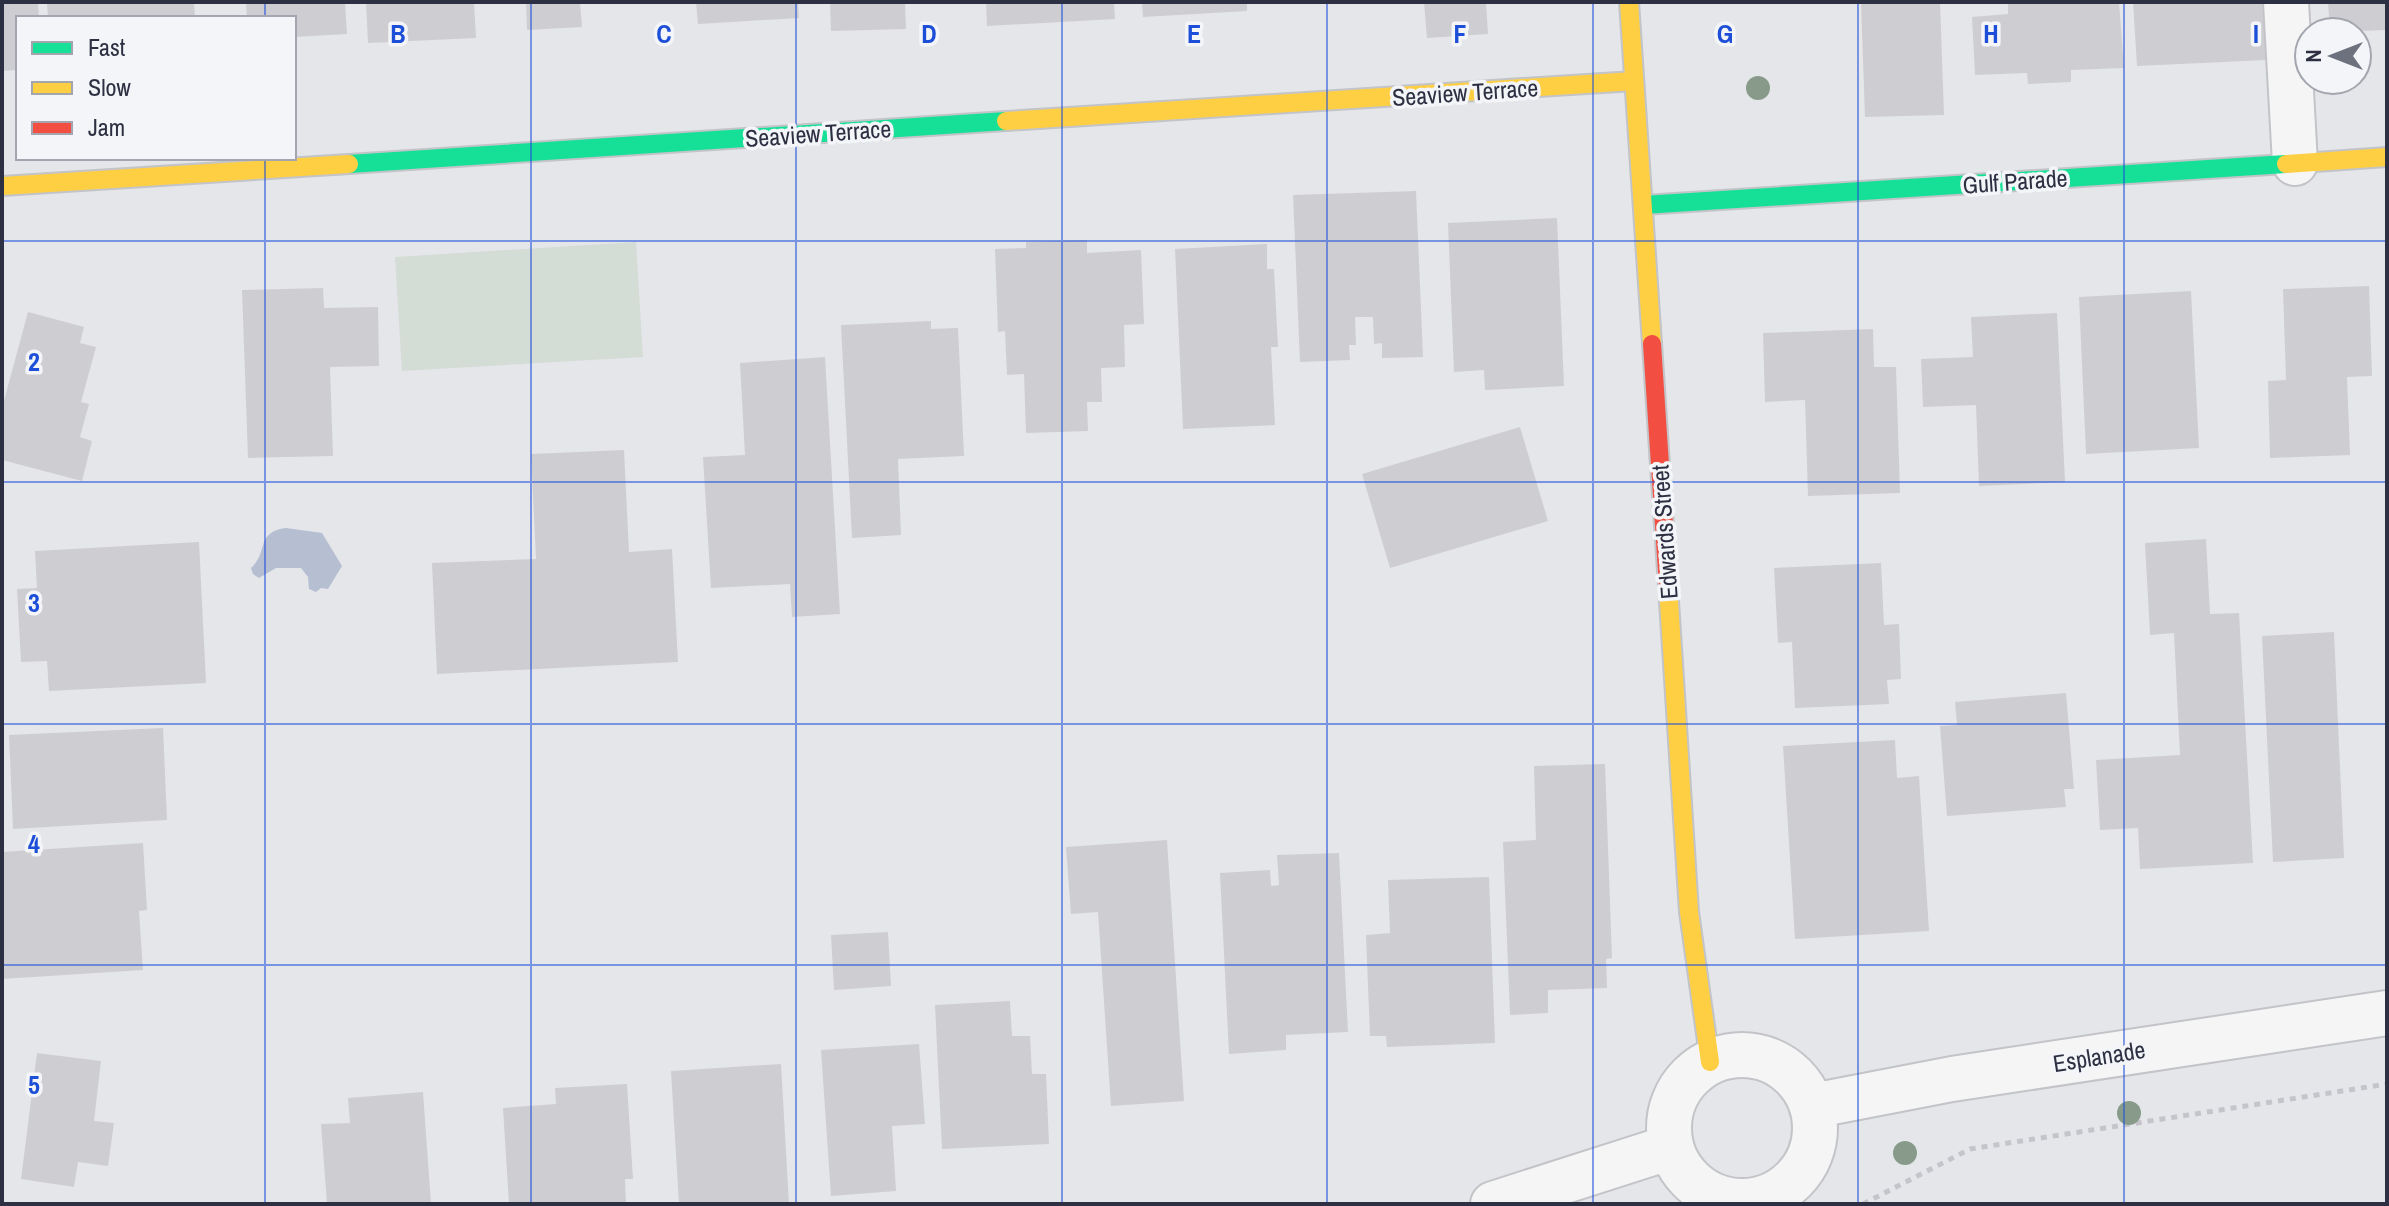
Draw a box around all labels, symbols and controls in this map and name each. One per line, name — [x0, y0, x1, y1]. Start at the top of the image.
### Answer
legend — [16, 16, 296, 160]
text: B — [390, 16, 406, 51]
text: C — [656, 16, 672, 51]
text: D — [921, 16, 937, 51]
text: E — [1187, 16, 1201, 51]
text: F — [1453, 16, 1467, 51]
text: G — [1717, 16, 1733, 51]
text: H — [1983, 16, 1999, 51]
text: I — [2253, 16, 2259, 51]
north arrow — [2293, 16, 2373, 96]
text: Fast — [88, 31, 126, 63]
text: N — [2298, 49, 2328, 63]
text: Slow — [88, 71, 131, 103]
street label: Seaview Terrace — [1391, 71, 1539, 113]
text: Jam — [88, 111, 125, 143]
street label: Seaview Terrace — [744, 112, 892, 154]
street label: Gulf Parade — [1961, 161, 2069, 201]
text: 2 — [28, 344, 40, 379]
street label: Edwards Street — [1643, 463, 1685, 600]
text: 3 — [28, 585, 40, 620]
text: 4 — [28, 826, 40, 861]
street label: Esplanade — [2051, 1033, 2147, 1079]
text: 5 — [28, 1067, 40, 1102]

